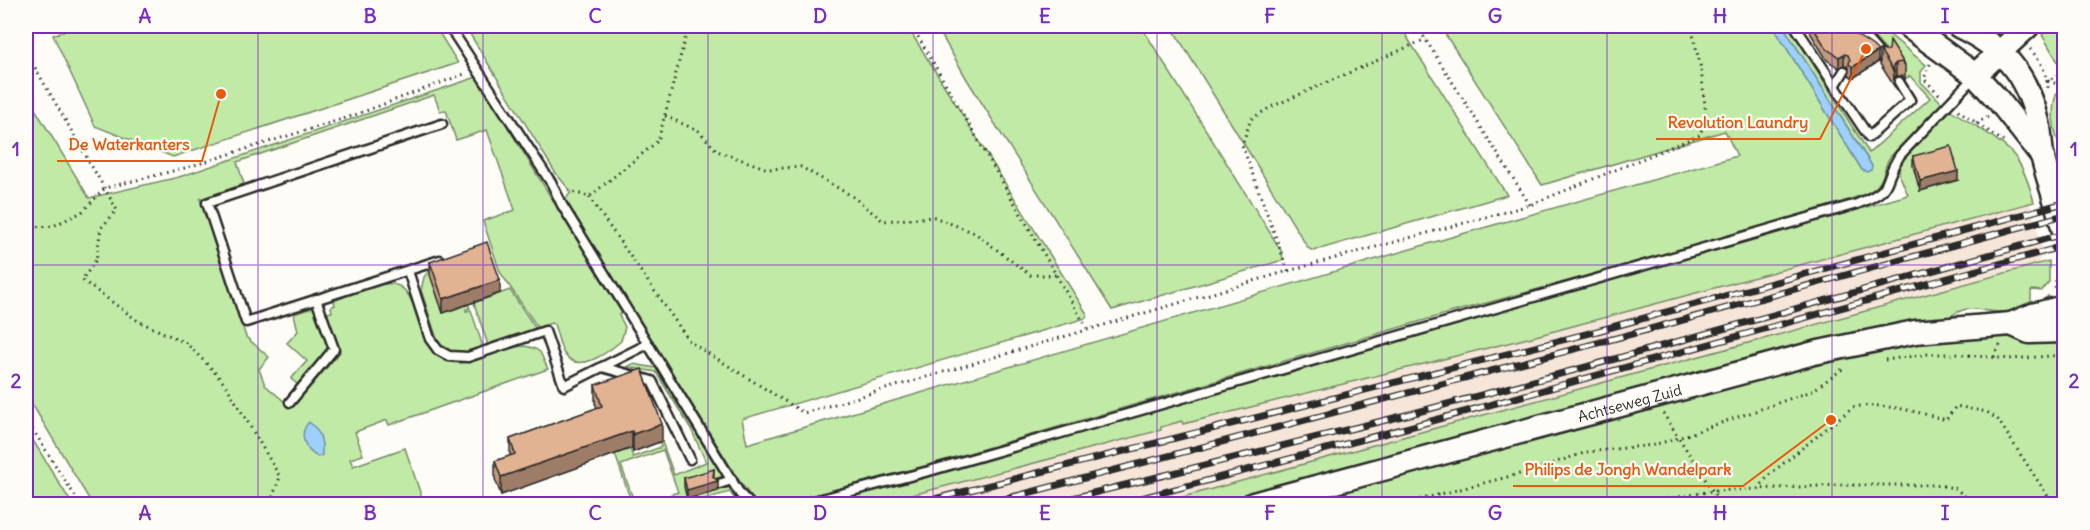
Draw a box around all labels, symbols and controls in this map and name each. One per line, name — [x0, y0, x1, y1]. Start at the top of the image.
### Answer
text: A — [139, 3, 152, 28]
text: B — [363, 3, 377, 28]
text: C — [588, 3, 602, 28]
text: D — [813, 3, 827, 28]
text: E — [1039, 3, 1051, 28]
text: F — [1264, 3, 1276, 28]
text: G — [1488, 3, 1502, 28]
text: H — [1713, 3, 1727, 28]
text: I — [1941, 3, 1950, 28]
callout: Revolution Laundry — [1656, 105, 1820, 139]
text: Revolution Laundry — [1668, 112, 1808, 133]
callout: De Waterkanters — [57, 127, 202, 161]
text: De Waterkanters — [68, 134, 190, 154]
text: 1 — [12, 136, 20, 161]
text: 1 — [2070, 136, 2078, 161]
text: 2 — [11, 368, 22, 393]
text: 2 — [2069, 368, 2080, 393]
street label: Achtseweg Zuid — [1576, 380, 1684, 426]
callout: Philips de Jongh Wandelpark — [1513, 452, 1743, 486]
text: Philips de Jongh Wandelpark — [1525, 459, 1731, 480]
text: A — [139, 500, 152, 525]
text: B — [363, 500, 377, 525]
text: C — [588, 500, 602, 525]
text: D — [813, 500, 827, 525]
text: E — [1039, 500, 1051, 525]
text: F — [1264, 500, 1276, 525]
text: G — [1488, 500, 1502, 525]
text: H — [1713, 500, 1727, 525]
text: I — [1941, 500, 1950, 525]

